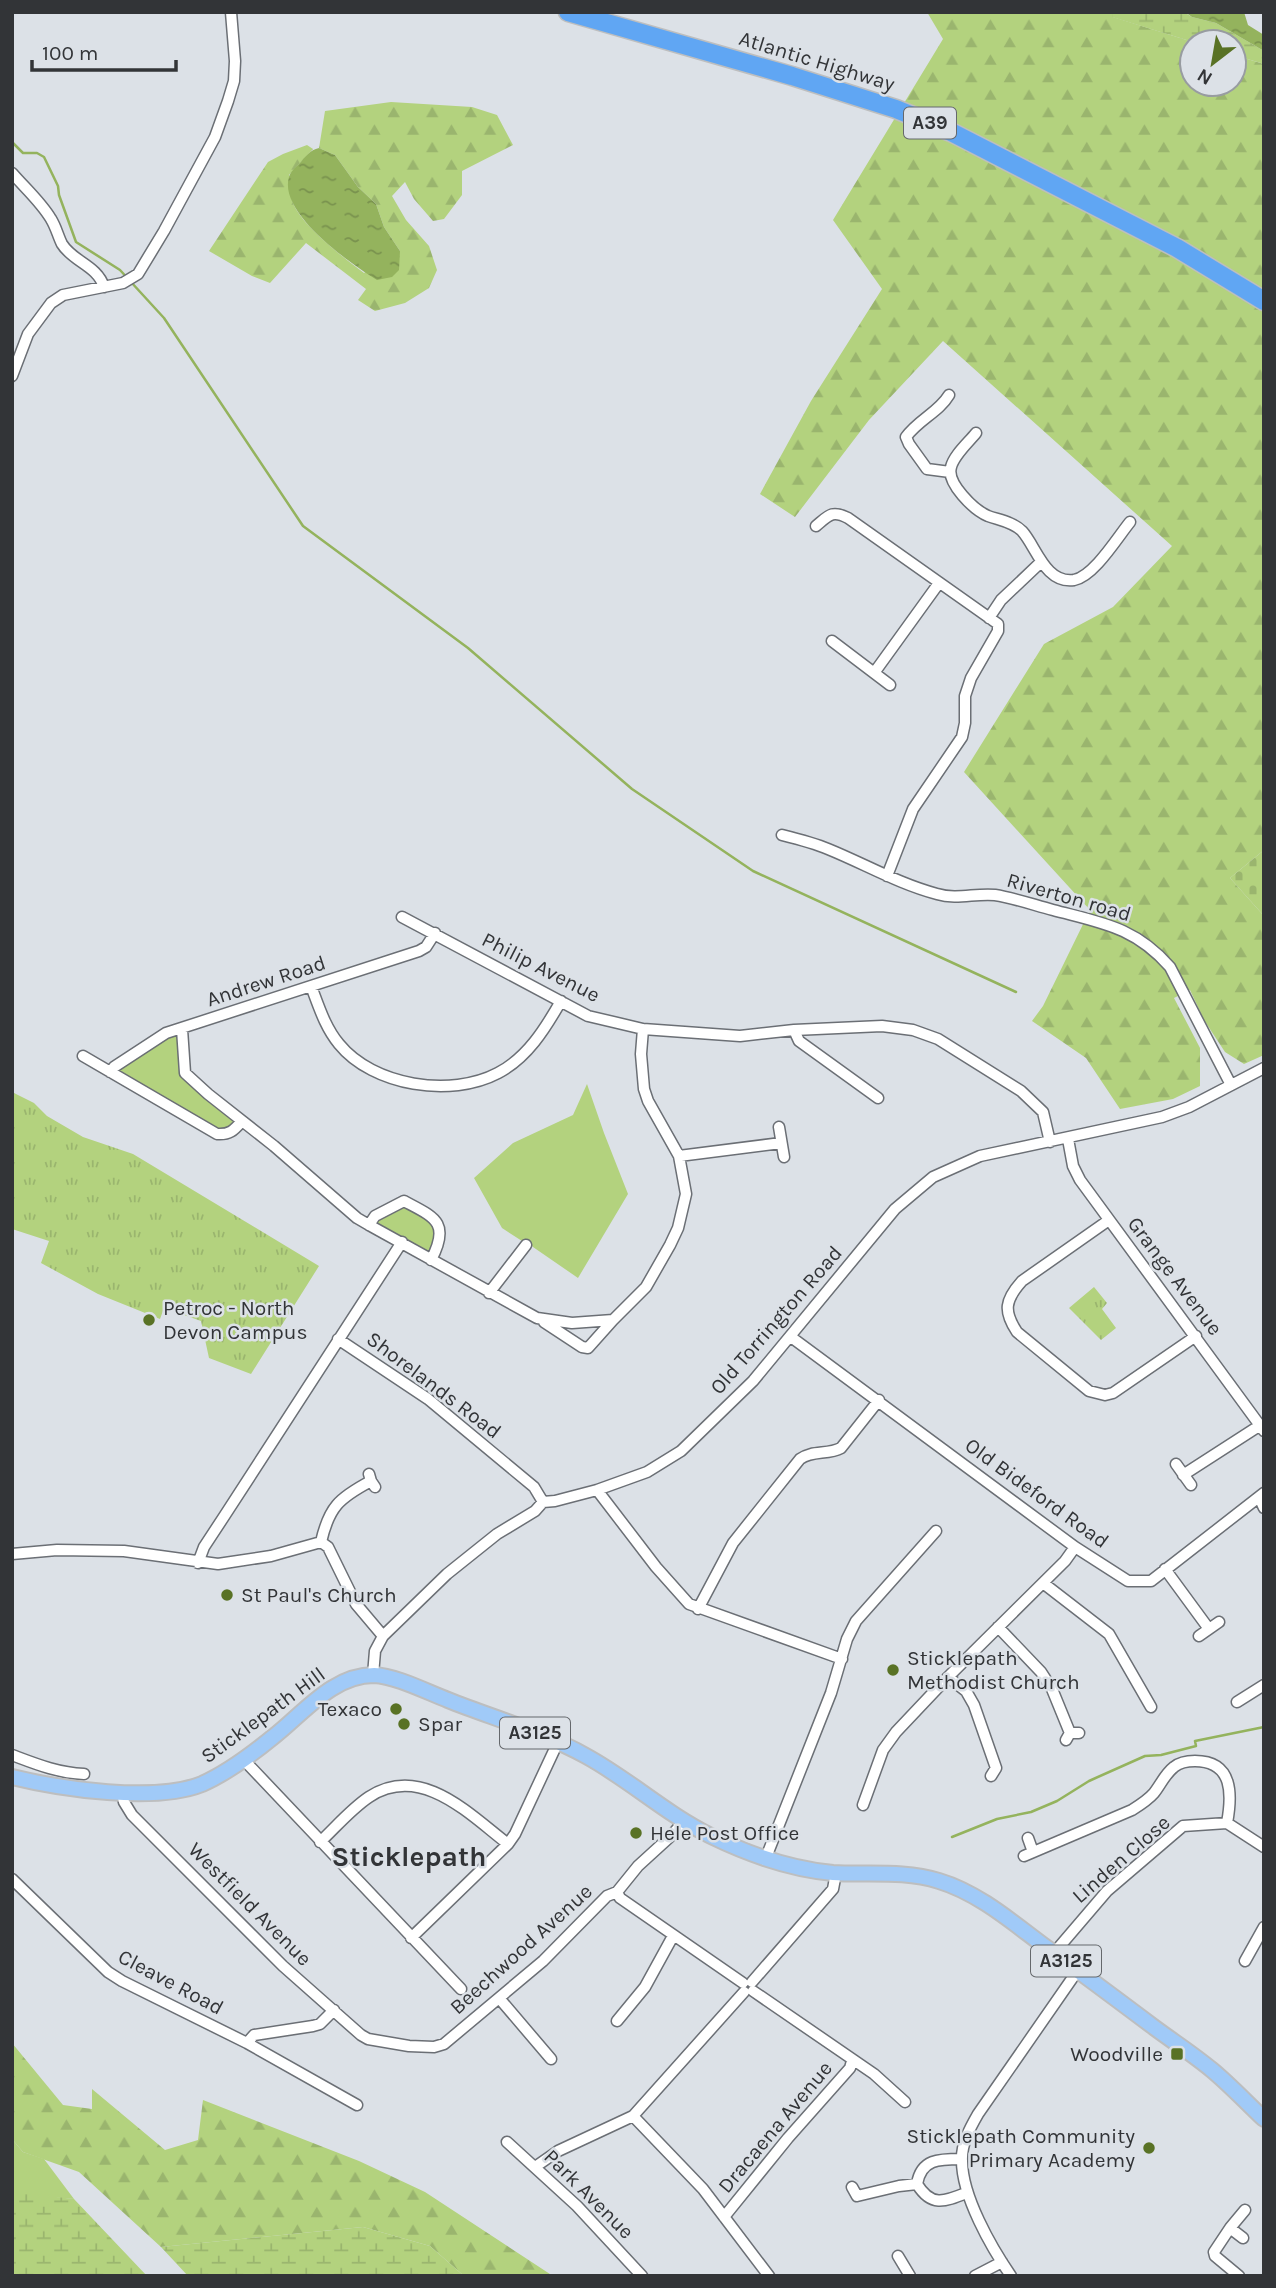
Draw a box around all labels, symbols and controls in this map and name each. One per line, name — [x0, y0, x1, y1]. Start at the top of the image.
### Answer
street label: Atlantic Highway — [736, 26, 898, 96]
scale bar — [32, 28, 175, 72]
north arrow — [1178, 28, 1248, 98]
text: 100 m — [42, 41, 99, 65]
text: N — [1193, 64, 1216, 90]
road number: A39 — [904, 108, 956, 139]
street label: Riverton road — [1004, 868, 1134, 926]
street label: Philip Avenue — [478, 927, 604, 1007]
street label: Andrew Road — [203, 950, 329, 1012]
street label: Grange Avenue — [1123, 1212, 1227, 1340]
street label: Old Torrington Road — [705, 1241, 847, 1399]
place label: Petroc - North Devon Campus — [163, 1296, 307, 1344]
marker: Petroc - North Devon Campus — [141, 1312, 157, 1328]
street label: Shorelands Road — [362, 1327, 506, 1443]
street label: Old Bideford Road — [961, 1433, 1113, 1553]
place label: St Paul's Church — [241, 1583, 397, 1607]
marker: St Paul's Church — [219, 1587, 235, 1603]
place label: Sticklepath Methodist Church — [907, 1646, 1080, 1694]
street label: Sticklepath Hill — [196, 1662, 330, 1768]
marker: Sticklepath Methodist Church — [885, 1662, 901, 1678]
place label: Texaco — [318, 1697, 382, 1721]
marker: Texaco — [388, 1701, 404, 1717]
place label: Spar — [418, 1712, 463, 1736]
marker: Spar — [396, 1716, 412, 1732]
road number: A3125 — [500, 1718, 570, 1749]
street label: Linden Close — [1067, 1810, 1175, 1908]
place label: Hele Post Office — [650, 1821, 799, 1845]
marker: Hele Post Office — [628, 1825, 644, 1841]
street label: Westfield Avenue — [183, 1837, 317, 1971]
district label: Sticklepath — [332, 1840, 486, 1873]
street label: Beechwood Avenue — [445, 1879, 597, 2019]
street label: Cleave Road — [114, 1944, 228, 2020]
road number: A3125 — [1031, 1946, 1101, 1977]
place label: Woodville — [1070, 2042, 1163, 2066]
marker: Woodville — [1169, 2046, 1185, 2062]
street label: Dracaena Avenue — [713, 2056, 837, 2198]
place label: Sticklepath Community Primary Academy — [906, 2124, 1135, 2172]
marker: Sticklepath Community Primary Academy — [1141, 2140, 1157, 2156]
street label: Park Avenue — [539, 2144, 639, 2244]

